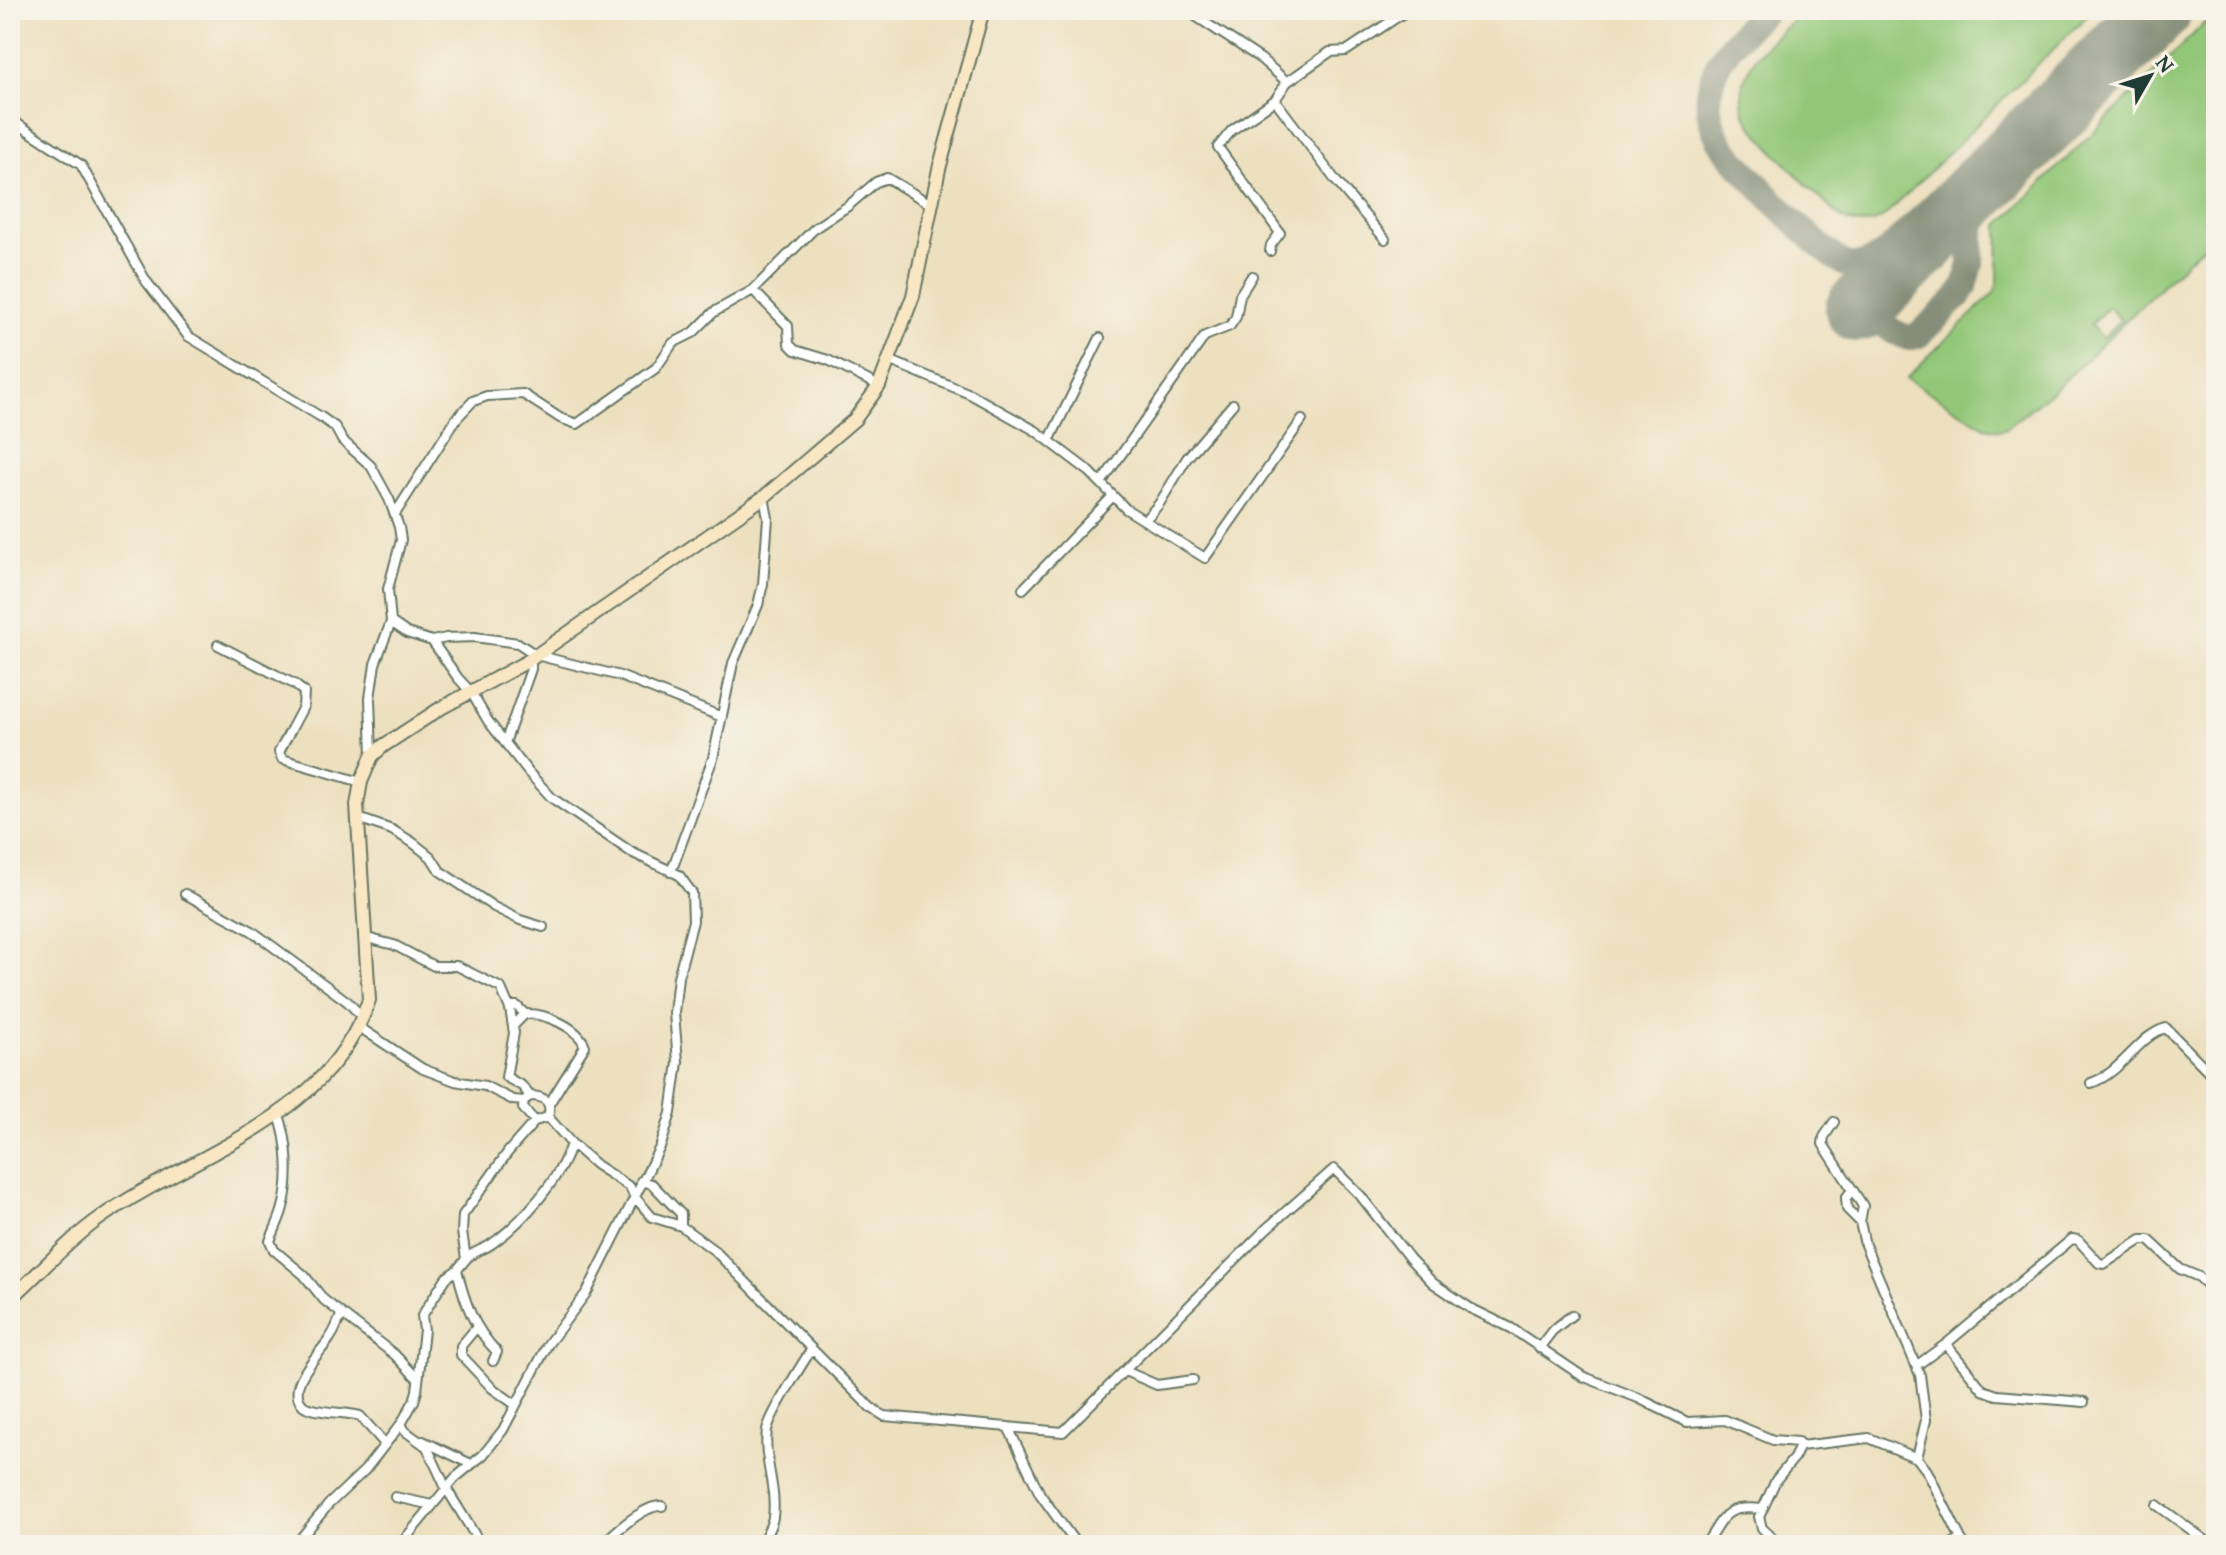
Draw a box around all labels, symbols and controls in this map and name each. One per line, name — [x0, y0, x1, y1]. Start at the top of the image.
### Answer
north arrow — [2110, 36, 2190, 116]
text: N — [2148, 48, 2183, 79]

